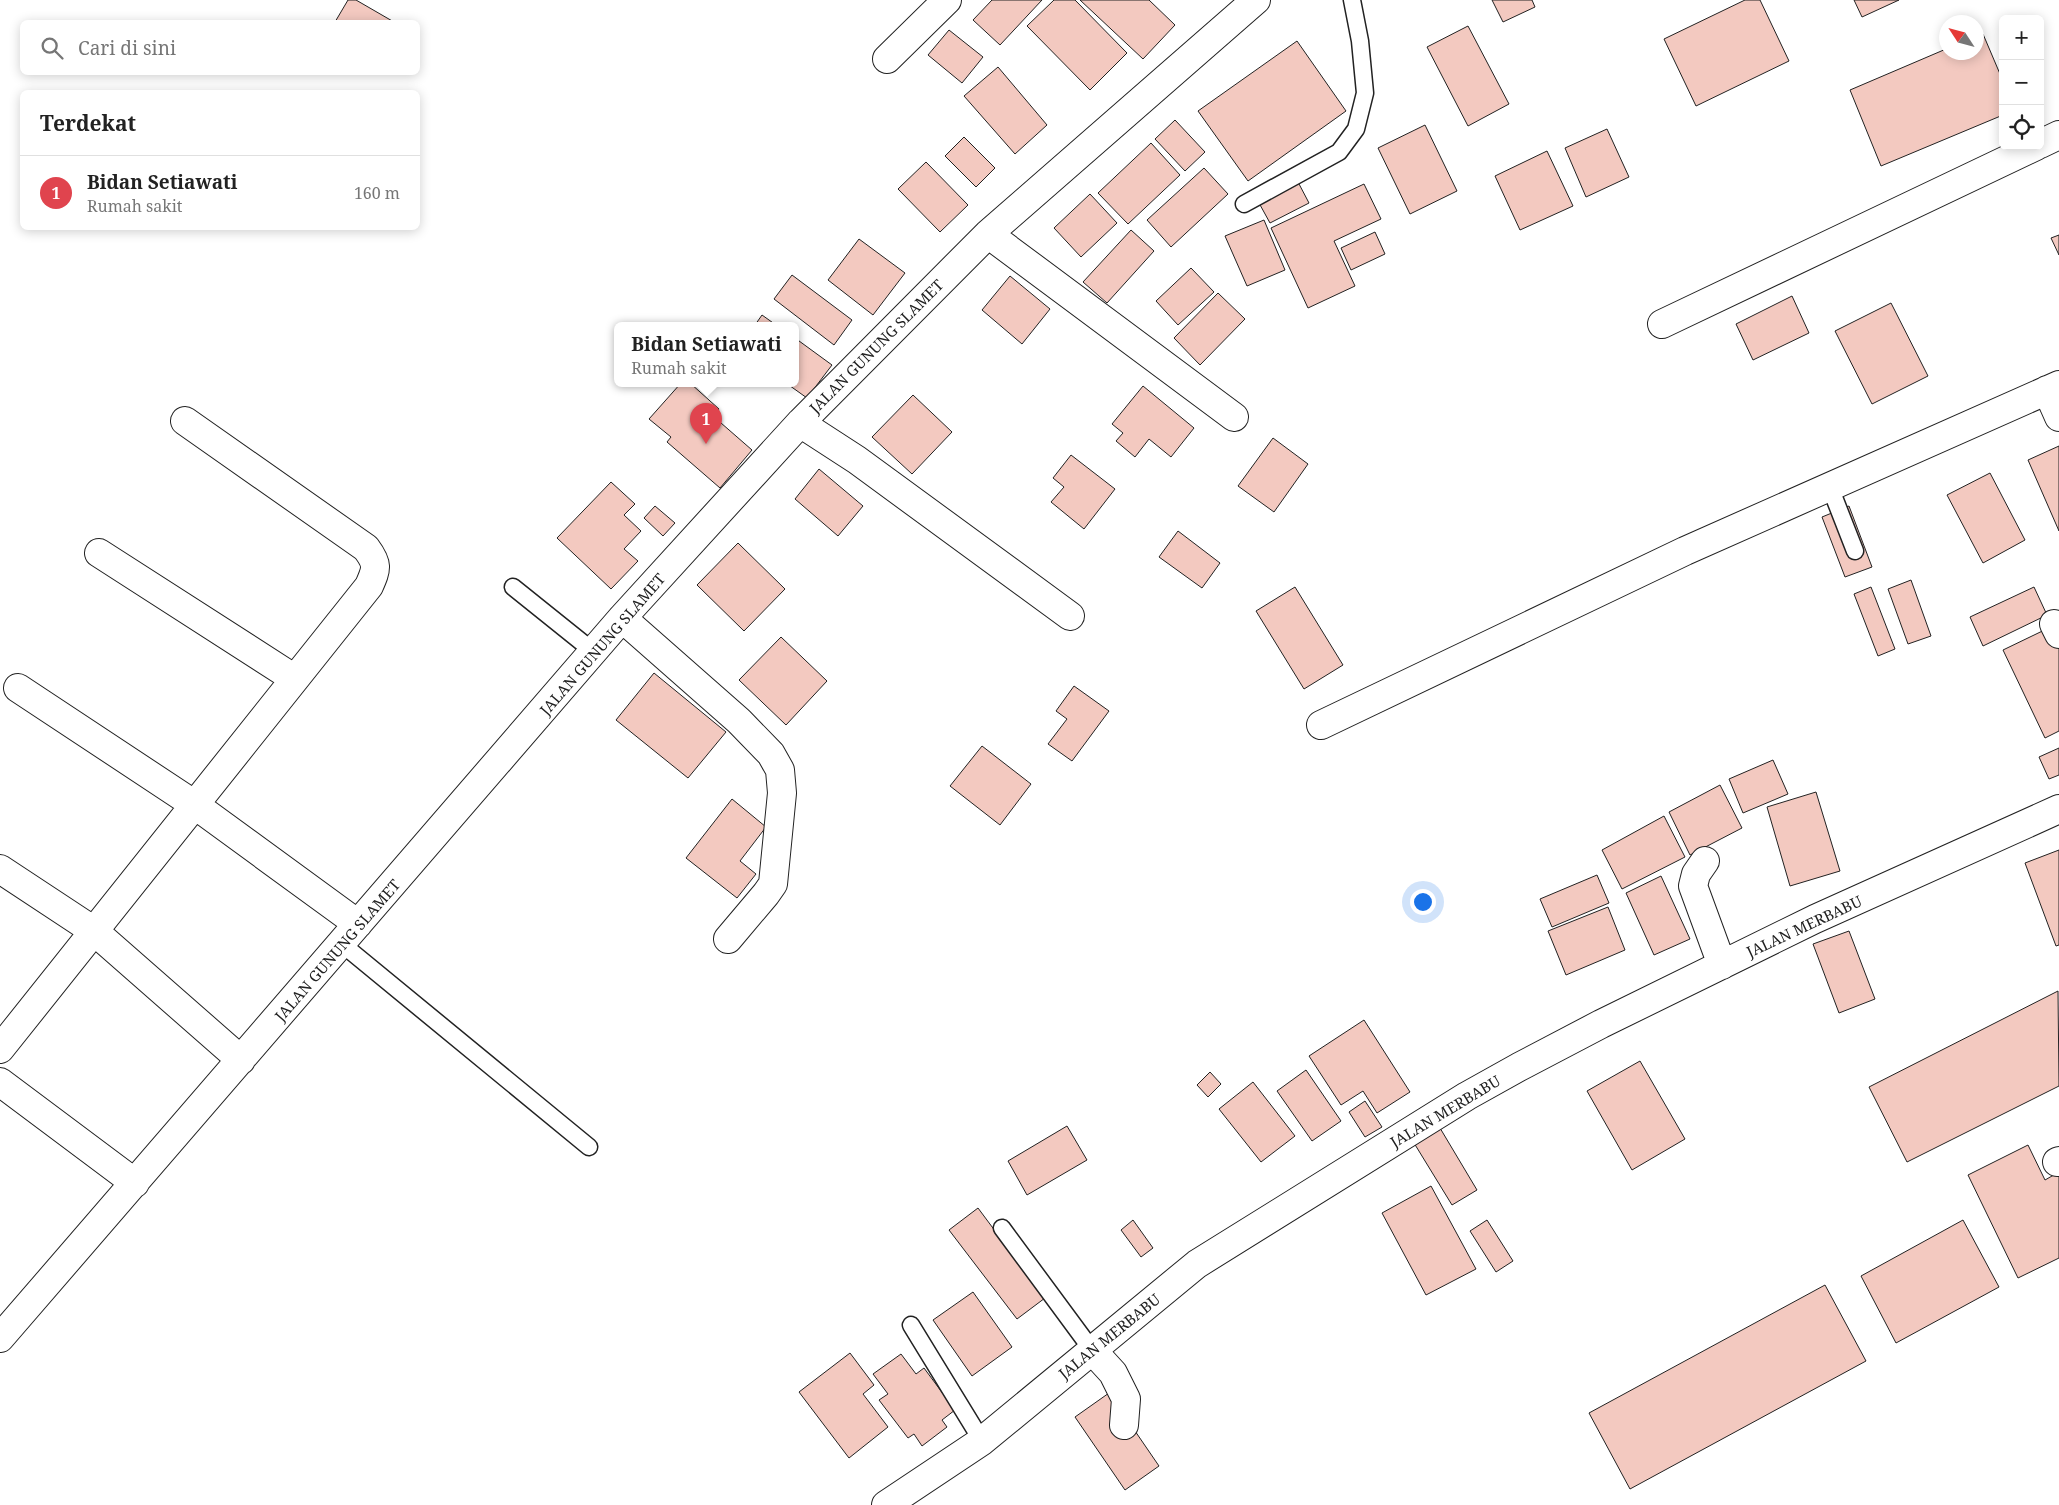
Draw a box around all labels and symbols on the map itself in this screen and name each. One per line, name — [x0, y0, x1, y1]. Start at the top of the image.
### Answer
north arrow — [1939, 15, 1984, 60]
street label: JALAN GUNUNG SLAMET — [804, 275, 947, 418]
pin: 1 — [690, 403, 722, 444]
street label: JALAN GUNUNG SLAMET — [534, 569, 669, 720]
street label: JALAN GUNUNG SLAMET — [269, 875, 404, 1026]
your location — [1410, 889, 1436, 915]
street label: JALAN MERBABU — [1742, 890, 1865, 962]
street label: JALAN MERBABU — [1385, 1070, 1504, 1152]
street label: JALAN MERBABU — [1053, 1289, 1164, 1384]

